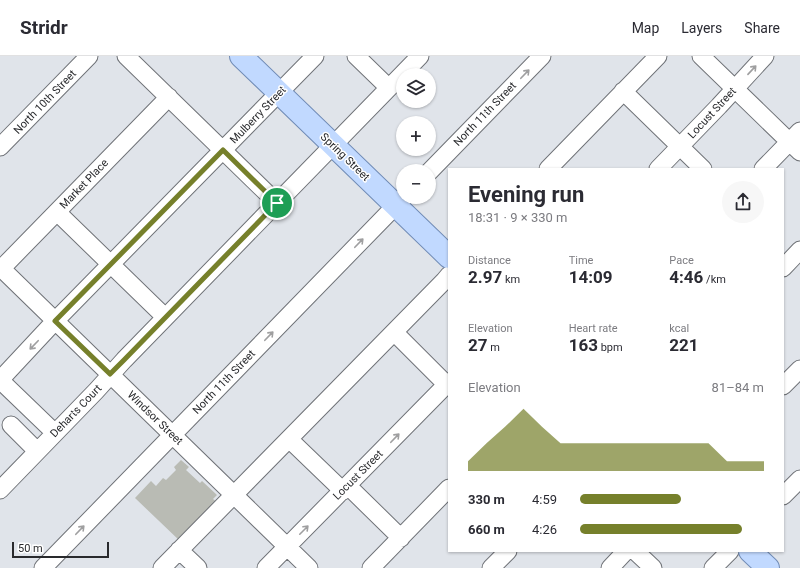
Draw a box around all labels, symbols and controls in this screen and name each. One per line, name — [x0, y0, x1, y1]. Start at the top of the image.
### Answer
text: Stridr — [20, 16, 68, 39]
text: Map — [632, 20, 659, 36]
text: Layers — [681, 20, 722, 36]
text: Share — [744, 20, 780, 36]
one-way arrow — [747, 65, 757, 75]
street label: North 10th Street — [11, 67, 79, 137]
map controls — [396, 68, 436, 204]
button: layers — [396, 68, 436, 108]
one-way arrow — [520, 69, 529, 79]
street label: North 11th Street — [451, 79, 519, 149]
street label: Mulberry Street — [227, 83, 289, 146]
street label: Locust Street — [685, 84, 739, 141]
button: + — [396, 116, 436, 156]
street label: Spring Street — [318, 130, 372, 184]
street label: Market Place — [57, 156, 111, 212]
button: − — [396, 164, 436, 204]
button: share — [722, 181, 764, 223]
text: Evening run — [468, 182, 584, 207]
pin — [260, 186, 294, 220]
icon: arrive — [266, 192, 288, 214]
text: 18:31 · 9 × 330 m — [468, 210, 567, 225]
one-way arrow — [354, 238, 364, 248]
text: Distance — [468, 254, 511, 267]
text: Time — [569, 254, 593, 267]
text: Pace — [669, 254, 694, 267]
text: 2.97 — [468, 267, 502, 287]
text: 14:09 — [569, 267, 612, 287]
text: 4:46 — [669, 267, 703, 287]
text: km — [502, 273, 520, 286]
text: /km — [703, 273, 726, 286]
text: Elevation — [468, 322, 513, 335]
text: Heart rate — [569, 322, 618, 335]
text: kcal — [669, 322, 689, 335]
one-way arrow — [264, 331, 273, 341]
text: 27 — [468, 335, 488, 355]
text: 163 — [569, 335, 598, 355]
text: 221 — [669, 335, 699, 355]
one-way arrow — [29, 340, 38, 350]
text: m — [488, 341, 500, 354]
text: bpm — [598, 341, 623, 354]
street label: North 11th Street — [190, 347, 258, 417]
text: Elevation — [468, 380, 521, 395]
text: 81–84 m — [712, 380, 764, 395]
street label: Deharts Court — [48, 382, 105, 440]
street label: Windsor Street — [125, 388, 186, 448]
one-way arrow — [390, 433, 400, 443]
street label: Locust Street — [330, 447, 386, 503]
text: 330 m — [468, 492, 505, 507]
text: 4:59 — [532, 492, 557, 507]
text: 660 m — [468, 522, 505, 537]
text: 4:26 — [532, 522, 557, 537]
one-way arrow — [75, 525, 85, 535]
one-way arrow — [299, 525, 309, 535]
scale bar — [12, 540, 109, 559]
text: 50 m — [18, 542, 43, 555]

